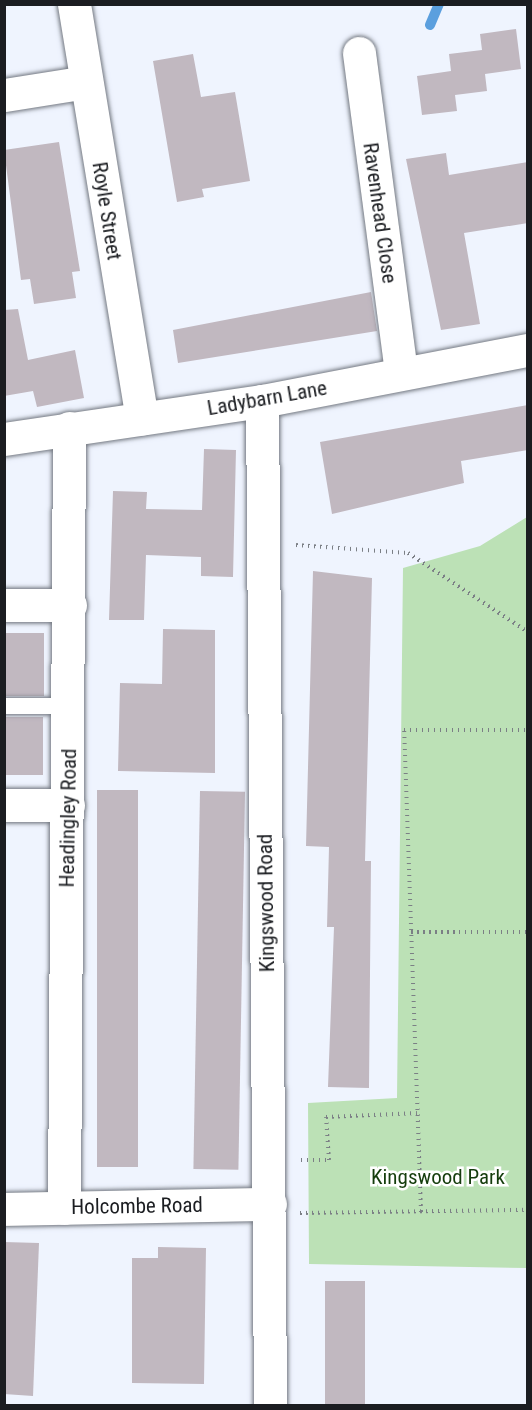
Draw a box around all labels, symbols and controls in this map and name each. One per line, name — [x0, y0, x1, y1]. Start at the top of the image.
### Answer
street label: Ravenhead Close — [358, 141, 402, 285]
street label: Royle Street — [87, 160, 127, 262]
street label: Ladybarn Lane — [205, 375, 329, 421]
street label: Headingley Road — [54, 748, 82, 888]
street label: Kingswood Road — [252, 834, 280, 972]
park label: Kingswood Park — [371, 1164, 505, 1190]
street label: Holcombe Road — [71, 1192, 203, 1220]

